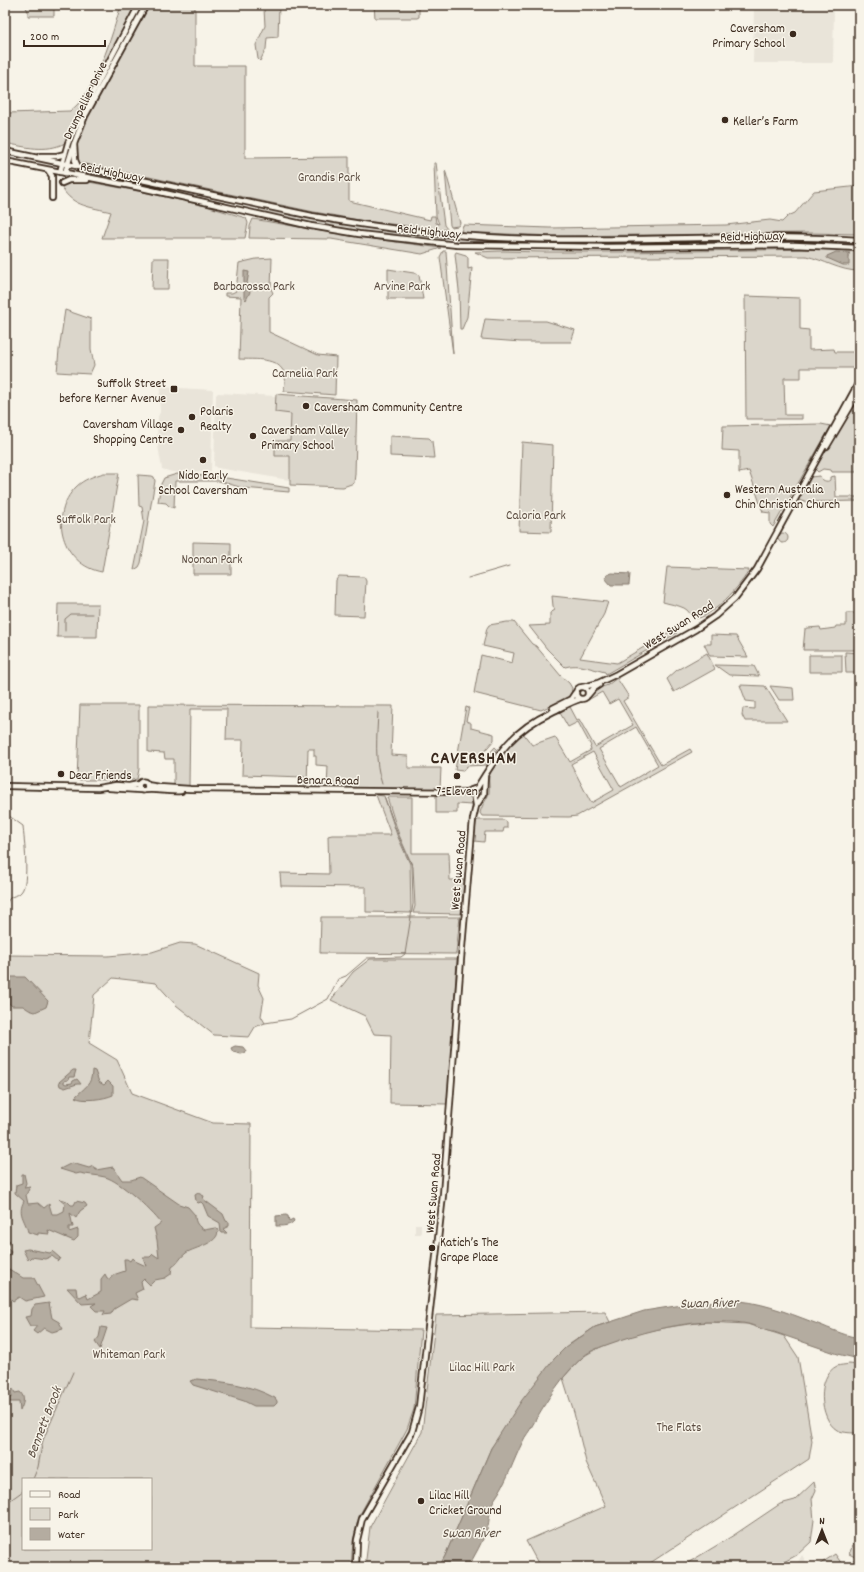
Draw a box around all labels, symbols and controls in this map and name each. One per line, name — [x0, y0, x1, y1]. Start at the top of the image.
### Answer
place label: Caversham Primary School — [712, 20, 785, 54]
scale bar — [24, 22, 105, 48]
text: 200 m — [30, 29, 59, 46]
marker: Caversham Primary School — [788, 29, 798, 39]
street label: Drumpellier Drive — [59, 59, 114, 143]
place label: Keller’s Farm — [733, 113, 798, 132]
marker: Keller’s Farm — [720, 115, 730, 125]
street label: Reid Highway — [78, 158, 145, 189]
park label: Grandis Park — [298, 169, 360, 188]
street label: Reid Highway — [396, 220, 462, 245]
street label: Reid Highway — [720, 227, 785, 248]
park label: Barbarossa Park — [213, 278, 295, 297]
park label: Arvine Park — [374, 278, 430, 297]
park label: Carnelia Park — [272, 365, 338, 384]
place label: Suffolk Street before Kerner Avenue — [59, 375, 166, 409]
marker: Suffolk Street before Kerner Avenue — [169, 384, 179, 394]
place label: Caversham Community Centre — [314, 399, 463, 418]
marker: Caversham Community Centre — [301, 401, 311, 411]
place label: Polaris Realty — [200, 403, 234, 437]
marker: Polaris Realty — [187, 412, 197, 422]
place label: Caversham Village Shopping Centre — [83, 416, 173, 450]
place label: Caversham Valley Primary School — [261, 422, 349, 456]
marker: Caversham Village Shopping Centre — [176, 425, 186, 435]
marker: Caversham Valley Primary School — [248, 431, 258, 441]
marker: Nido Early School Caversham — [198, 455, 208, 465]
place label: Nido Early School Caversham — [158, 467, 248, 501]
place label: Western Australia Chin Christian Church — [735, 481, 840, 515]
marker: Western Australia Chin Christian Church — [722, 490, 732, 500]
park label: Caloria Park — [506, 507, 566, 526]
park label: Suffolk Park — [56, 511, 116, 530]
park label: Noonan Park — [181, 551, 243, 570]
street label: West Swan Road — [640, 597, 718, 655]
district label: CAVERSHAM — [431, 748, 517, 772]
place label: Dear Friends — [69, 767, 132, 786]
marker: Dear Friends — [56, 769, 66, 779]
street label: Benara Road — [297, 771, 359, 792]
marker: 7-Eleven — [452, 771, 462, 781]
place label: 7-Eleven — [436, 783, 478, 802]
street label: West Swan Road — [447, 830, 472, 911]
street label: West Swan Road — [422, 1153, 447, 1234]
place label: Katich’s The Grape Place — [440, 1234, 499, 1268]
marker: Katich’s The Grape Place — [427, 1243, 437, 1253]
water label: Swan River — [680, 1293, 740, 1315]
park label: Whiteman Park — [93, 1346, 165, 1365]
park label: Lilac Hill Park — [449, 1359, 515, 1378]
water label: Bennett Brook — [22, 1383, 68, 1462]
park label: The Flats — [656, 1419, 702, 1438]
legend — [22, 1478, 152, 1550]
text: Road — [58, 1487, 80, 1504]
place label: Lilac Hill Cricket Ground — [429, 1487, 502, 1521]
marker: Lilac Hill Cricket Ground — [416, 1496, 426, 1506]
text: Park — [58, 1507, 79, 1524]
north arrow — [802, 1510, 842, 1550]
text: N — [819, 1514, 825, 1530]
water label: Swan River — [442, 1524, 502, 1544]
text: Water — [58, 1527, 85, 1544]

